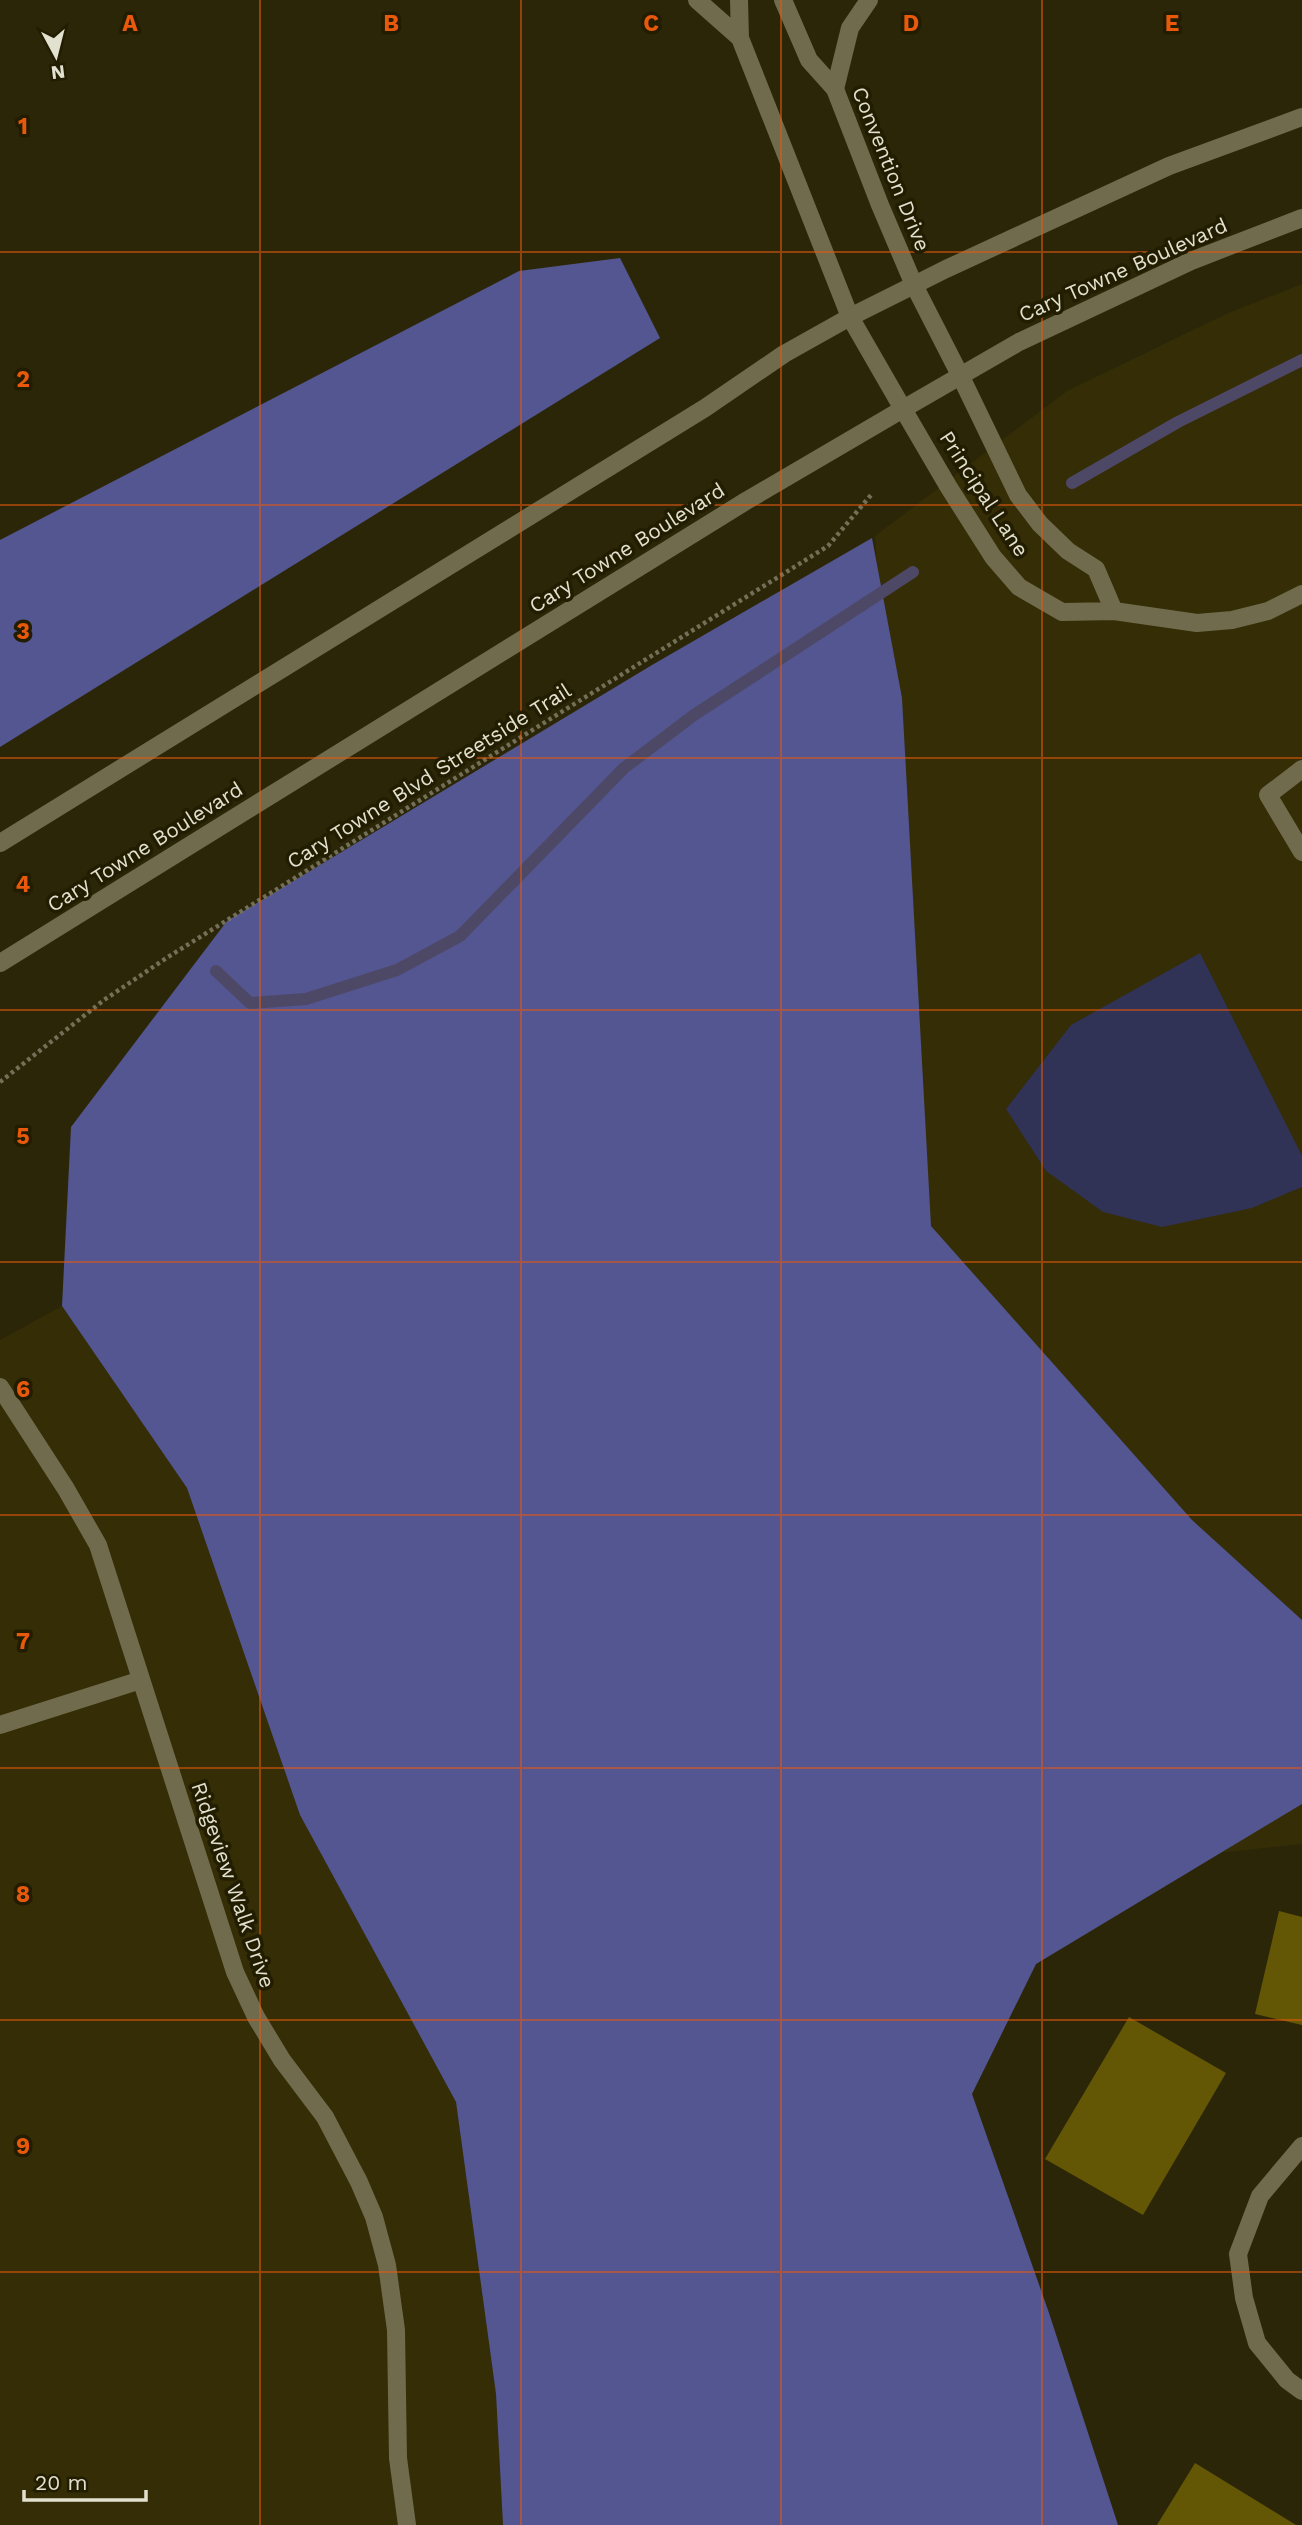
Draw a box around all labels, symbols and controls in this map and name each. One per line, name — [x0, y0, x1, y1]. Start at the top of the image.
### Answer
text: A — [122, 10, 138, 37]
text: B — [383, 10, 399, 37]
text: C — [643, 10, 659, 37]
text: D — [903, 10, 919, 37]
text: E — [1165, 10, 1179, 37]
north arrow — [21, 21, 91, 91]
text: N — [50, 60, 66, 85]
street label: Convention Drive — [847, 83, 936, 255]
text: 1 — [18, 113, 28, 140]
street label: Cary Towne Boulevard — [1015, 212, 1231, 327]
text: 2 — [16, 366, 30, 393]
street label: Principal Lane — [935, 426, 1034, 561]
street label: Cary Towne Boulevard — [524, 477, 729, 618]
text: 3 — [16, 618, 30, 645]
street label: Cary Towne Blvd Streetside Trail — [282, 677, 576, 874]
street label: Cary Towne Boulevard — [42, 776, 247, 917]
text: 4 — [16, 871, 31, 898]
text: 5 — [16, 1123, 30, 1150]
text: 6 — [16, 1376, 30, 1403]
text: 7 — [16, 1628, 30, 1655]
street label: Ridgeview Walk Drive — [186, 1779, 280, 1991]
text: 8 — [16, 1881, 30, 1908]
text: 9 — [16, 2133, 30, 2160]
scale bar — [24, 2458, 147, 2502]
text: 20 m — [35, 2470, 87, 2495]

